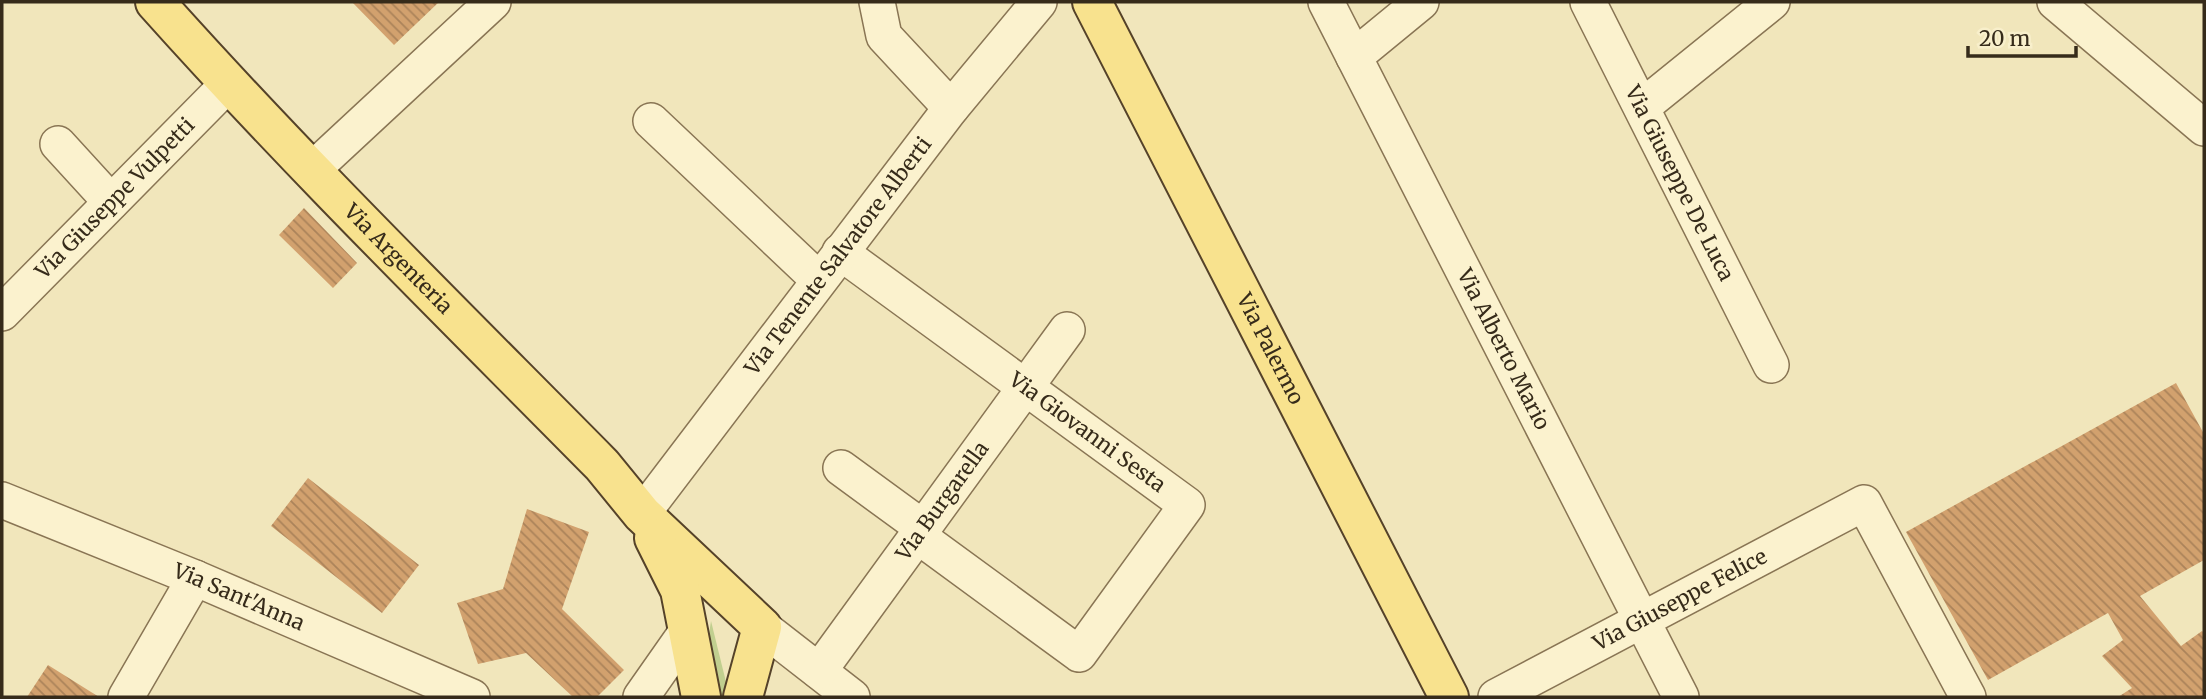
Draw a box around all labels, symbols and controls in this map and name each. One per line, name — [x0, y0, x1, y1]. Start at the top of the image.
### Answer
scale bar — [1968, 14, 2076, 58]
text: 20 m — [1979, 25, 2031, 52]
street label: Via Giuseppe De Luca — [1619, 80, 1740, 285]
street label: Via Giuseppe Vulpetti — [29, 112, 200, 285]
street label: Via Tenente Salvatore Alberti — [738, 131, 937, 381]
street label: Via Argenteria — [338, 197, 459, 320]
street label: Via Alberto Mario — [1451, 263, 1556, 434]
street label: Via Palermo — [1230, 288, 1310, 409]
street label: Via Giovanni Sesta — [1003, 365, 1171, 498]
street label: Via Burgarella — [889, 436, 995, 567]
street label: Via Giuseppe Felice — [1587, 543, 1771, 657]
street label: Via Sant'Anna — [169, 556, 309, 636]

